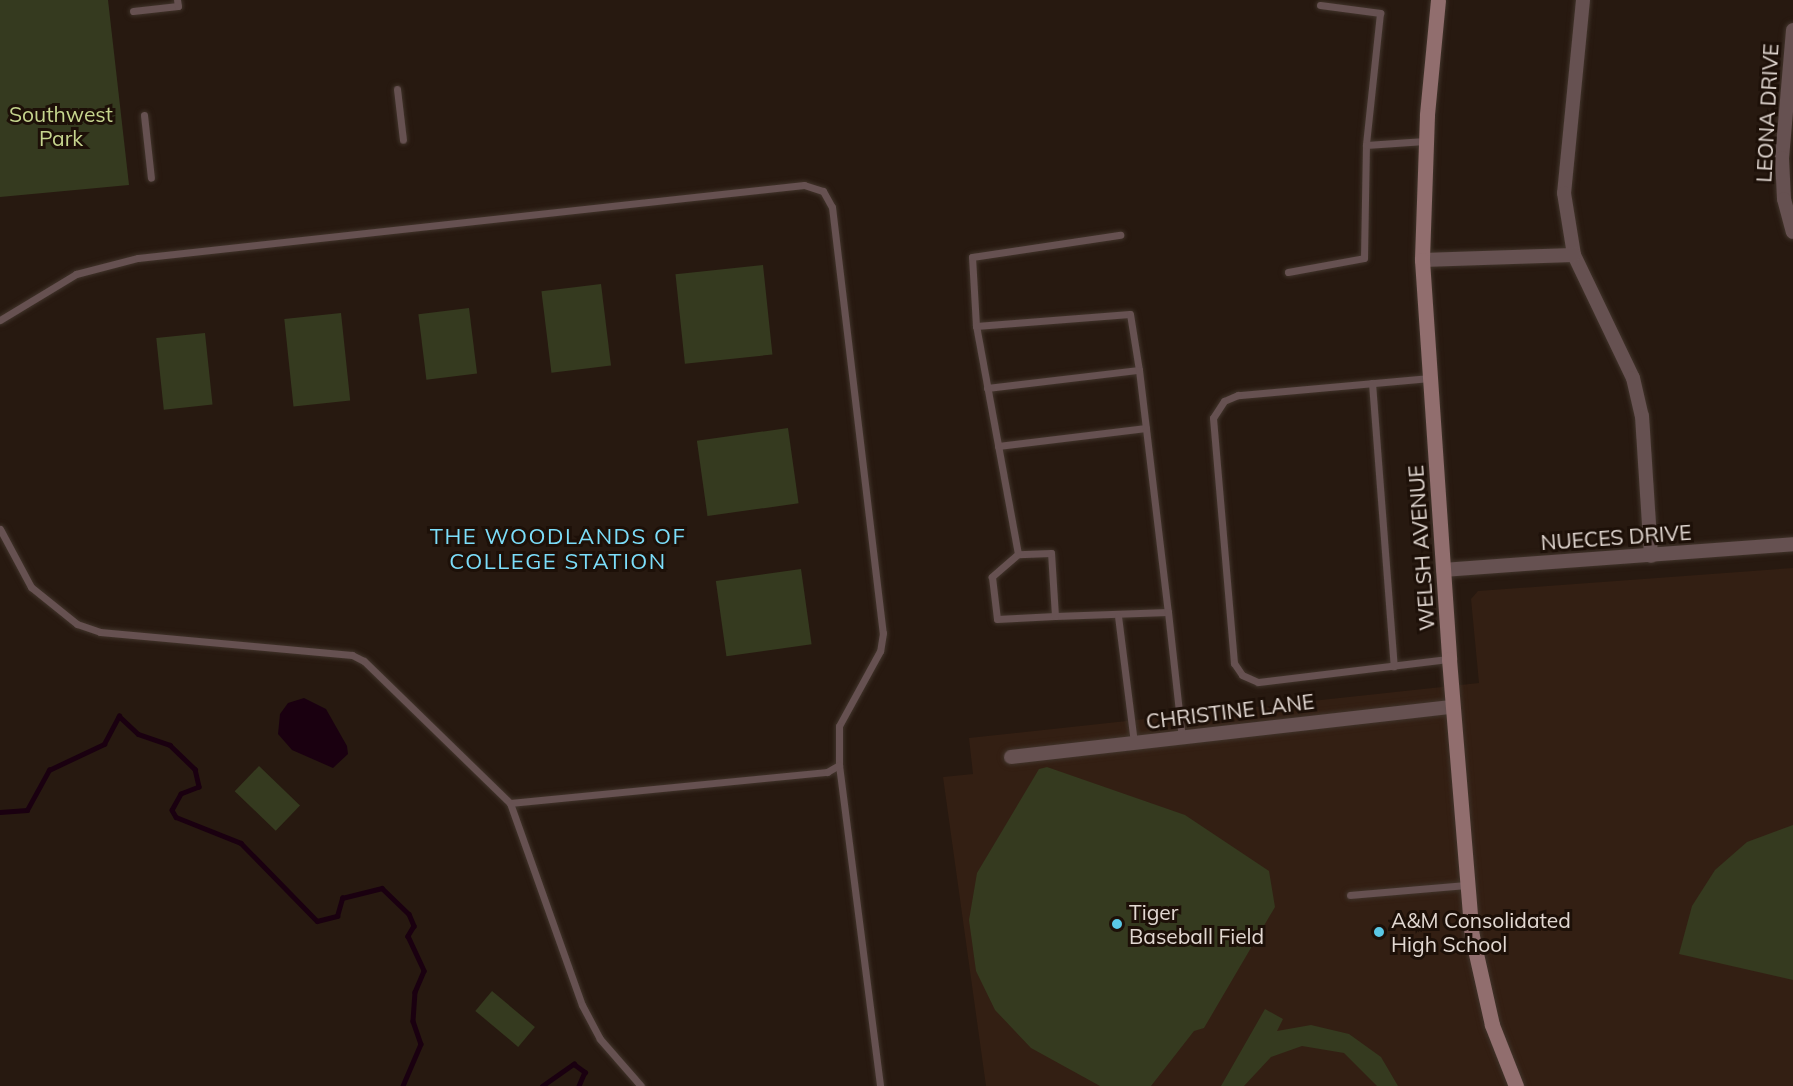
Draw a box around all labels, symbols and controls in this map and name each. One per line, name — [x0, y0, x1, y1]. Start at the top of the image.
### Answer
street label: LEONA DRIVE — [1751, 43, 1783, 183]
park label: Southwest Park — [9, 101, 113, 151]
street label: WELSH AVENUE — [1403, 464, 1439, 632]
street label: NUECES DRIVE — [1540, 519, 1692, 555]
district label: THE WOODLANDS OF COLLEGE STATION — [430, 523, 686, 574]
street label: CHRISTINE LANE — [1144, 688, 1316, 734]
place label: Tiger Baseball Field — [1129, 899, 1264, 949]
place label: A&M Consolidated High School — [1391, 907, 1571, 957]
marker: Tiger Baseball Field — [1110, 917, 1124, 931]
marker: A&M Consolidated High School — [1372, 925, 1386, 939]

